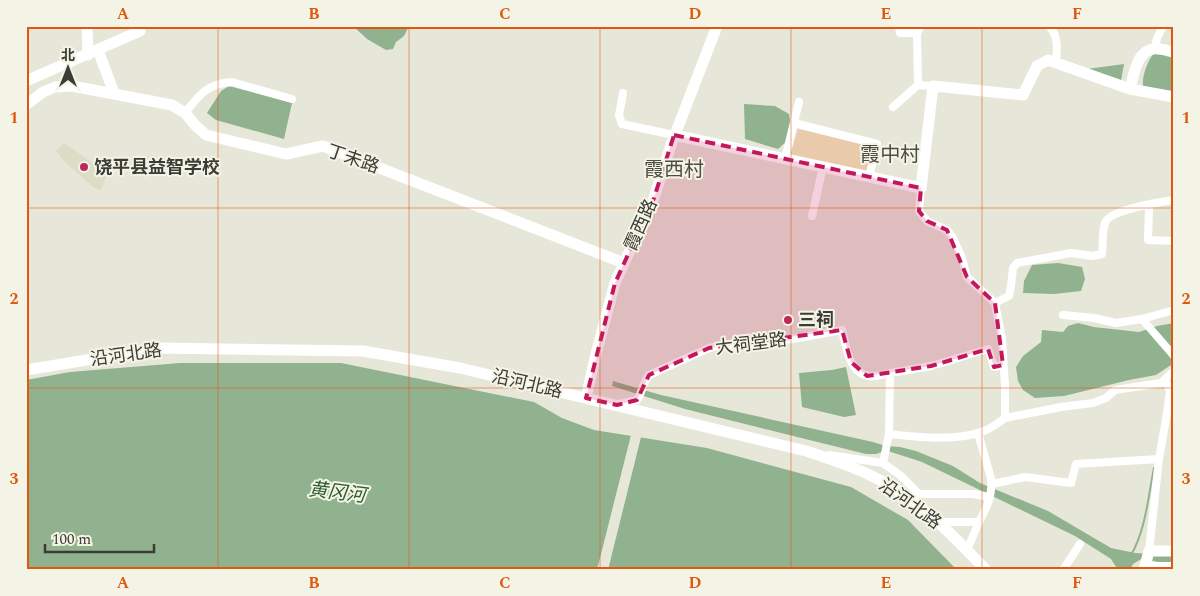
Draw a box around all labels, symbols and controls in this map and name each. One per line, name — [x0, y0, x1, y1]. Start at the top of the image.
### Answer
text: A — [117, 2, 130, 26]
text: B — [308, 2, 320, 26]
text: C — [499, 2, 511, 26]
text: D — [689, 2, 702, 26]
text: E — [881, 2, 891, 26]
text: F — [1072, 2, 1082, 26]
north arrow — [42, 42, 92, 92]
text: 北 — [61, 45, 75, 66]
text: 1 — [10, 106, 18, 130]
text: 1 — [1182, 106, 1190, 130]
street label: 丁未路 — [323, 137, 383, 181]
district label: 霞中村 — [860, 140, 920, 170]
place label: 饶平县益智学校 — [94, 154, 220, 181]
district label: 霞西村 — [644, 155, 704, 185]
marker: 饶平县益智学校 — [78, 161, 90, 173]
street label: 霞西路 — [618, 195, 664, 255]
text: 2 — [10, 287, 19, 311]
text: 2 — [1182, 287, 1191, 311]
place label: 三祠 — [798, 307, 834, 334]
marker: 三祠 — [782, 314, 794, 326]
street label: 大祠堂路 — [714, 326, 788, 362]
street label: 沿河北路 — [88, 337, 164, 373]
street label: 沿河北路 — [489, 363, 565, 405]
text: 3 — [10, 467, 19, 491]
text: 3 — [1182, 467, 1191, 491]
street label: 沿河北路 — [873, 472, 947, 536]
water label: 黄冈河 — [307, 475, 371, 511]
scale bar — [45, 521, 154, 553]
text: 100 m — [52, 528, 91, 551]
text: A — [117, 571, 130, 595]
text: B — [308, 571, 320, 595]
text: C — [499, 571, 511, 595]
text: D — [689, 571, 702, 595]
text: E — [881, 571, 891, 595]
text: F — [1072, 571, 1082, 595]

